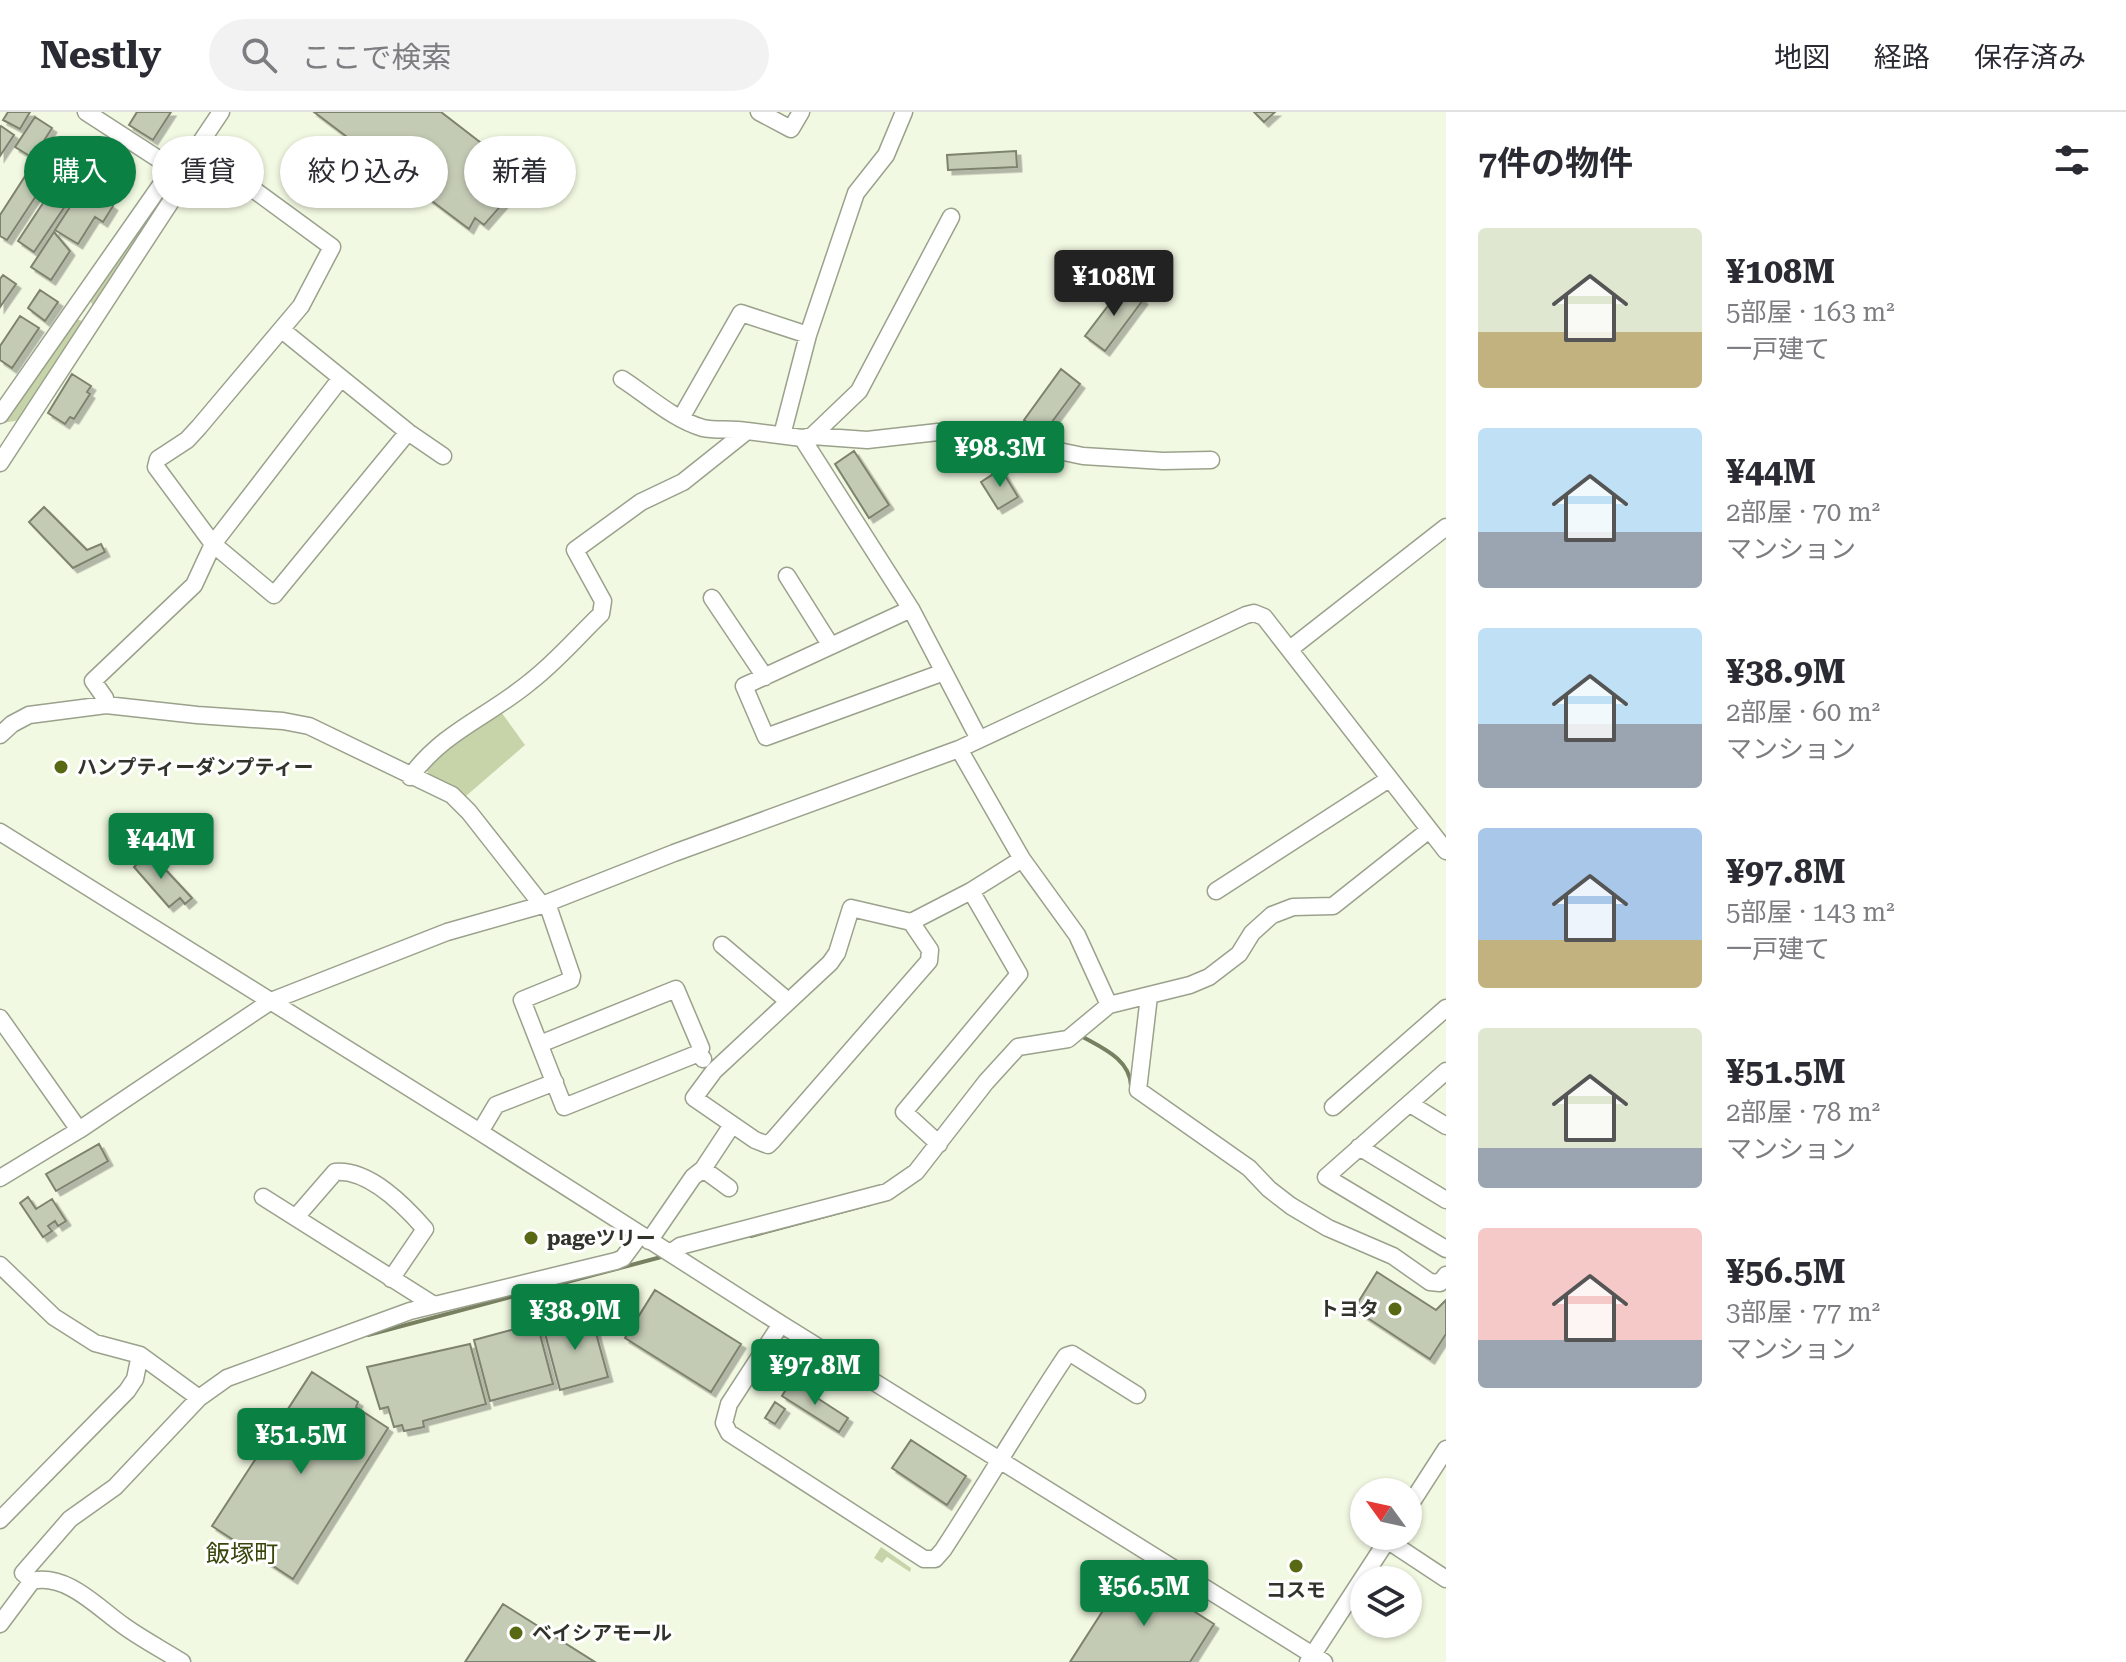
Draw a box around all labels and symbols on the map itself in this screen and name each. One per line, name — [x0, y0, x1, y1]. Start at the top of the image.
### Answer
pin: ¥108M — [1058, 250, 1170, 318]
pin: ¥98.3M — [935, 421, 1065, 489]
place label: ハンプティーダンプティー — [77, 755, 313, 779]
marker: ハンプティーダンプティー — [52, 758, 70, 776]
pin: ¥44M — [114, 813, 208, 881]
place label: pageツリー — [547, 1226, 656, 1250]
marker: pageツリー — [522, 1229, 540, 1247]
pin: ¥38.9M — [510, 1284, 640, 1352]
place label: トヨタ — [1319, 1297, 1379, 1321]
marker: トヨタ — [1386, 1300, 1404, 1318]
pin: ¥97.8M — [750, 1339, 880, 1407]
pin: ¥51.5M — [236, 1408, 366, 1476]
north arrow — [1350, 1478, 1422, 1550]
district label: 飯塚町 — [206, 1540, 278, 1568]
marker: コスモ — [1287, 1557, 1305, 1575]
pin: ¥56.5M — [1079, 1560, 1209, 1628]
place label: コスモ — [1266, 1578, 1326, 1602]
place label: ベイシアモール — [532, 1621, 672, 1645]
marker: ベイシアモール — [507, 1624, 525, 1642]

